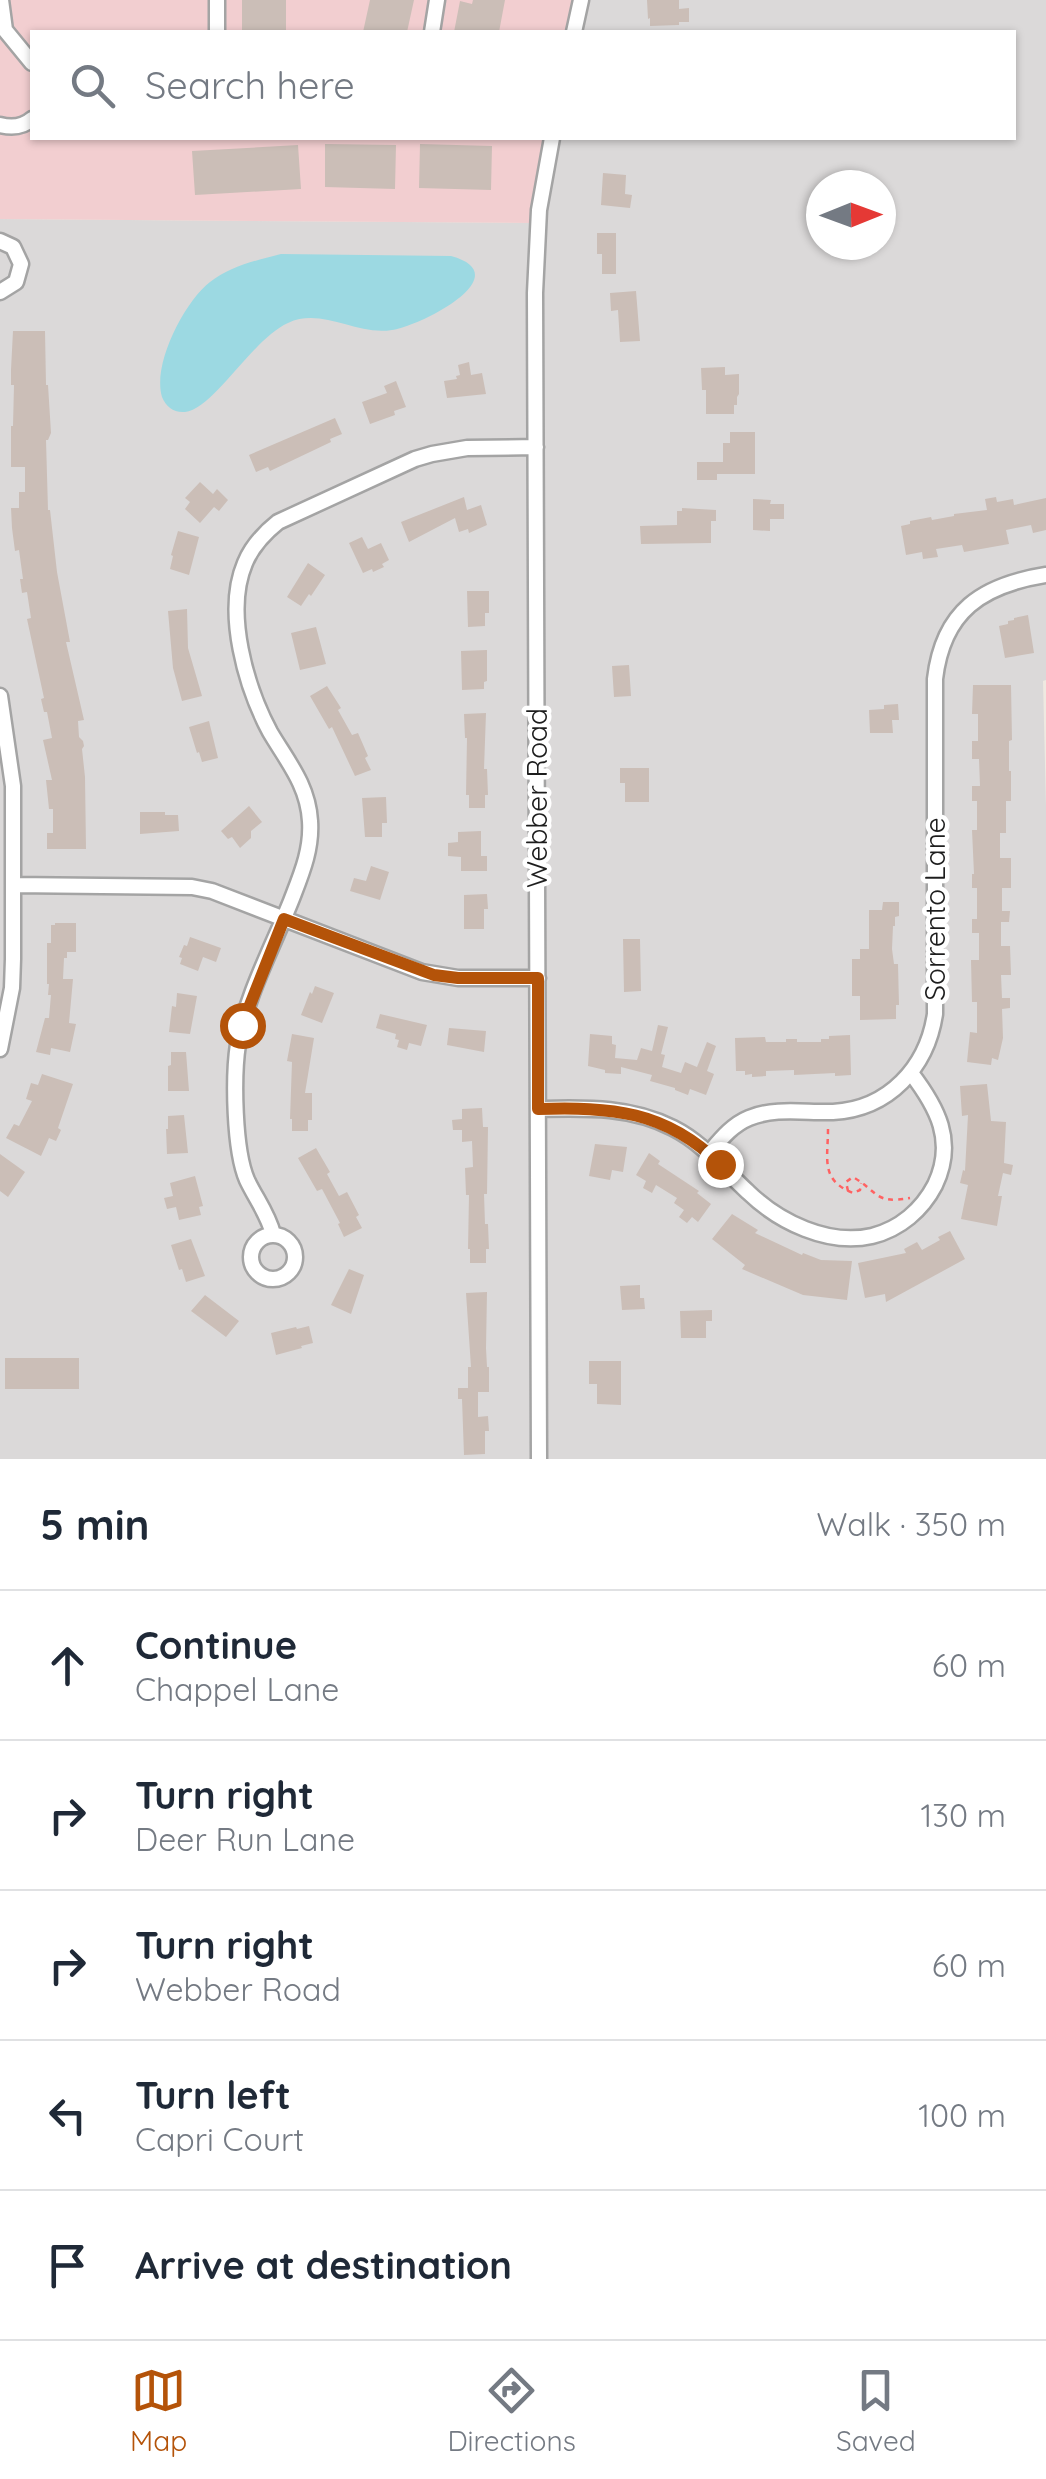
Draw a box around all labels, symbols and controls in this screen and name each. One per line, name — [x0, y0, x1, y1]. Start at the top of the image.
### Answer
search box — [30, 30, 1016, 140]
icon: search — [65, 58, 120, 113]
text: Search here — [145, 61, 355, 109]
north arrow — [806, 170, 896, 260]
street label: Webber Road — [519, 708, 554, 888]
street label: Sorrento Lane — [917, 817, 952, 1001]
route start — [220, 1003, 266, 1049]
route end — [698, 1142, 744, 1188]
text: 5 min — [40, 1498, 150, 1551]
text: Walk · 350 m — [817, 1504, 1006, 1544]
text: Continue — [135, 1621, 297, 1669]
icon: ahead — [40, 1638, 95, 1693]
text: 60 m — [932, 1645, 1006, 1685]
text: Chappel Lane — [135, 1669, 339, 1709]
text: Turn right — [135, 1771, 314, 1819]
icon: right — [40, 1788, 95, 1843]
text: 130 m — [920, 1795, 1006, 1835]
text: Deer Run Lane — [135, 1819, 355, 1859]
text: Turn right — [135, 1921, 314, 1969]
icon: right — [40, 1938, 95, 1993]
text: 60 m — [932, 1945, 1006, 1985]
text: Webber Road — [135, 1969, 341, 2009]
text: Turn left — [135, 2071, 291, 2119]
icon: left — [40, 2088, 95, 2143]
text: 100 m — [918, 2095, 1006, 2135]
text: Capri Court — [135, 2119, 304, 2159]
icon: arrive — [40, 2238, 95, 2293]
text: Arrive at destination — [135, 2241, 512, 2289]
tab: Map — [130, 2363, 187, 2458]
tab: Directions — [447, 2363, 576, 2458]
tab: Saved — [836, 2363, 916, 2458]

